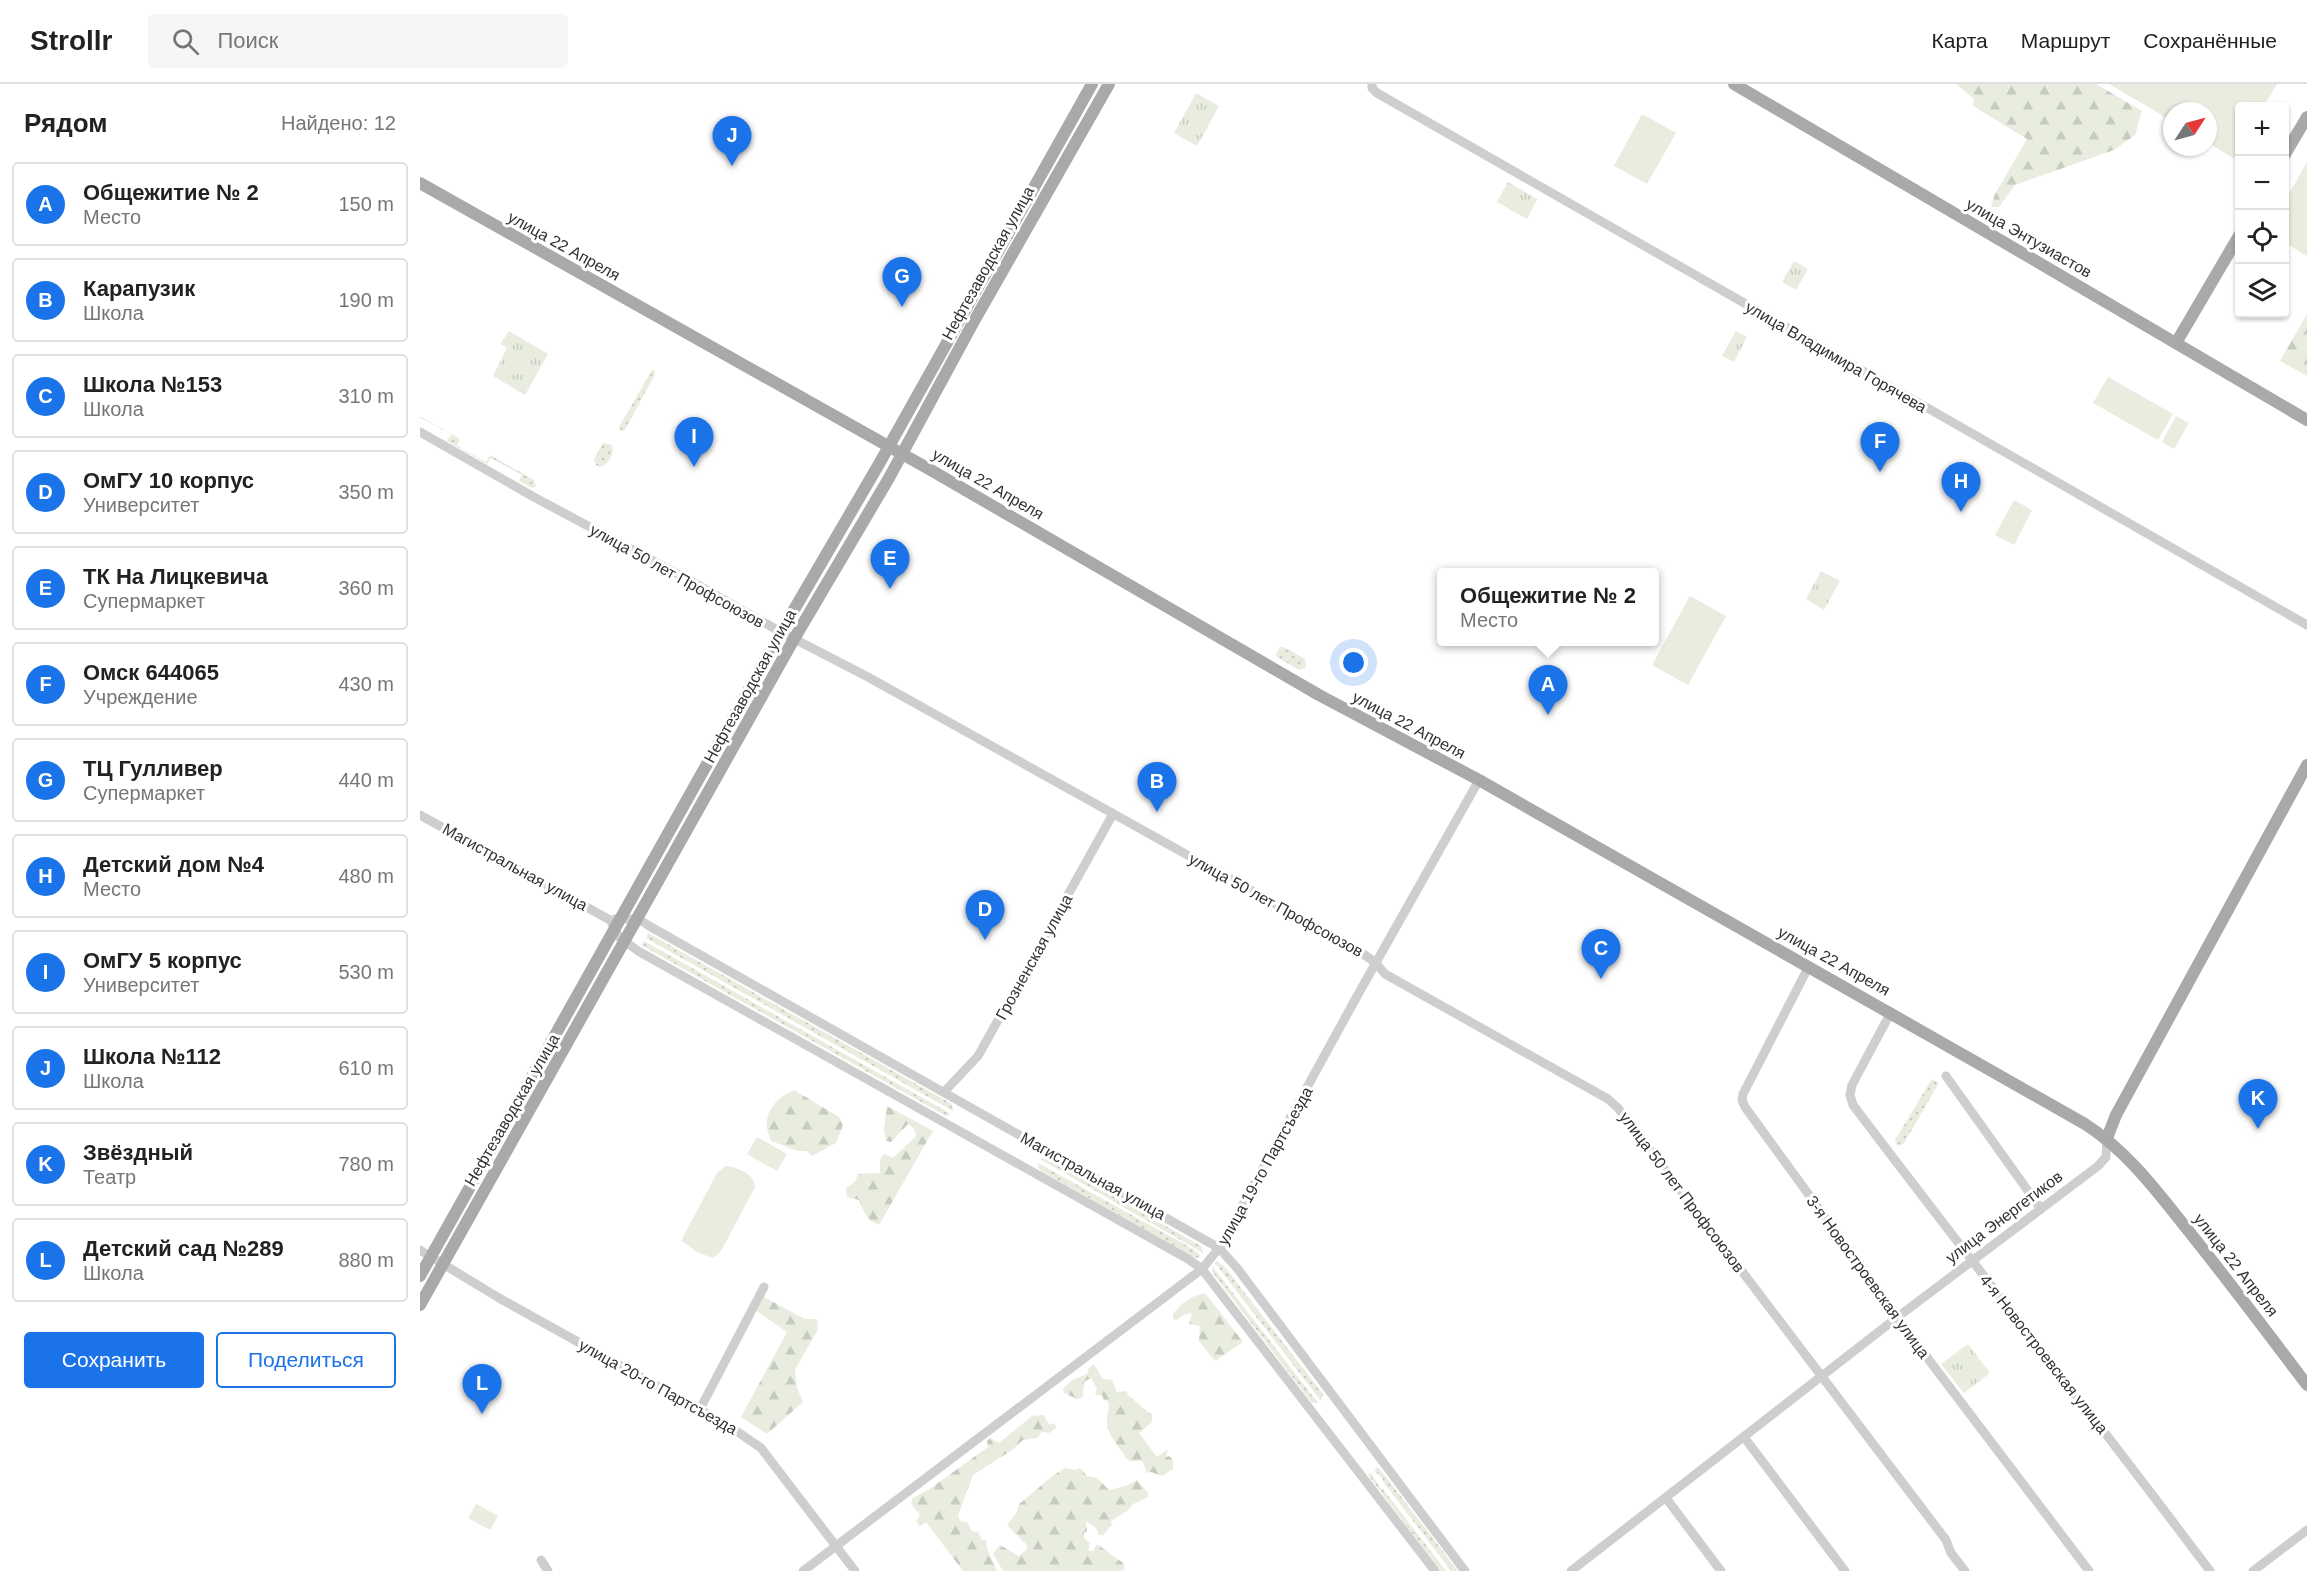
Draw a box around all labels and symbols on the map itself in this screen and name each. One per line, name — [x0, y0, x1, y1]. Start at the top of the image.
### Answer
north arrow — [2163, 102, 2217, 156]
pin: J — [712, 116, 752, 166]
street label: Нефтезаводская улица — [939, 183, 1037, 343]
street label: улица Энтузиастов — [1963, 195, 2095, 281]
street label: улица 22 Апреля — [505, 208, 623, 284]
pin: G — [882, 258, 922, 307]
street label: улица Владимира Горячева — [1742, 298, 1930, 416]
pin: I — [674, 418, 714, 467]
pin: F — [1860, 422, 1900, 472]
street label: улица 22 Апреля — [930, 445, 1046, 523]
pin: H — [1942, 462, 1980, 512]
street label: улица 50 лет Профсоюзов — [587, 521, 767, 631]
pin: E — [870, 540, 910, 589]
street label: Нефтезаводская улица — [701, 606, 799, 766]
your location — [1339, 648, 1368, 677]
pin: A — [1528, 666, 1568, 715]
street label: улица 22 Апреля — [1350, 688, 1468, 762]
pin: B — [1138, 762, 1176, 812]
street label: Магистральная улица — [440, 820, 590, 914]
street label: улица 50 лет Профсоюзов — [1186, 850, 1366, 960]
pin: D — [966, 890, 1004, 940]
street label: Грозненская улица — [992, 891, 1076, 1023]
street label: улица 22 Апреля — [1775, 923, 1893, 999]
pin: C — [1582, 930, 1620, 979]
street label: Нефтезаводская улица — [461, 1031, 563, 1189]
pin: K — [2238, 1080, 2278, 1129]
street label: улица 19-го Партсъезда — [1214, 1084, 1316, 1248]
street label: улица 50 лет Профсоюзов — [1616, 1109, 1748, 1275]
street label: Магистральная улица — [1018, 1129, 1168, 1223]
street label: улица Энергетиков — [1942, 1168, 2066, 1266]
street label: 3-я Новостроевская улица — [1803, 1192, 1933, 1362]
street label: улица 22 Апреля — [2191, 1210, 2281, 1320]
street label: 4-я Новостроевская улица — [1977, 1271, 2111, 1437]
street label: улица 20-го Партсъезда — [576, 1336, 740, 1438]
pin: L — [462, 1364, 502, 1414]

